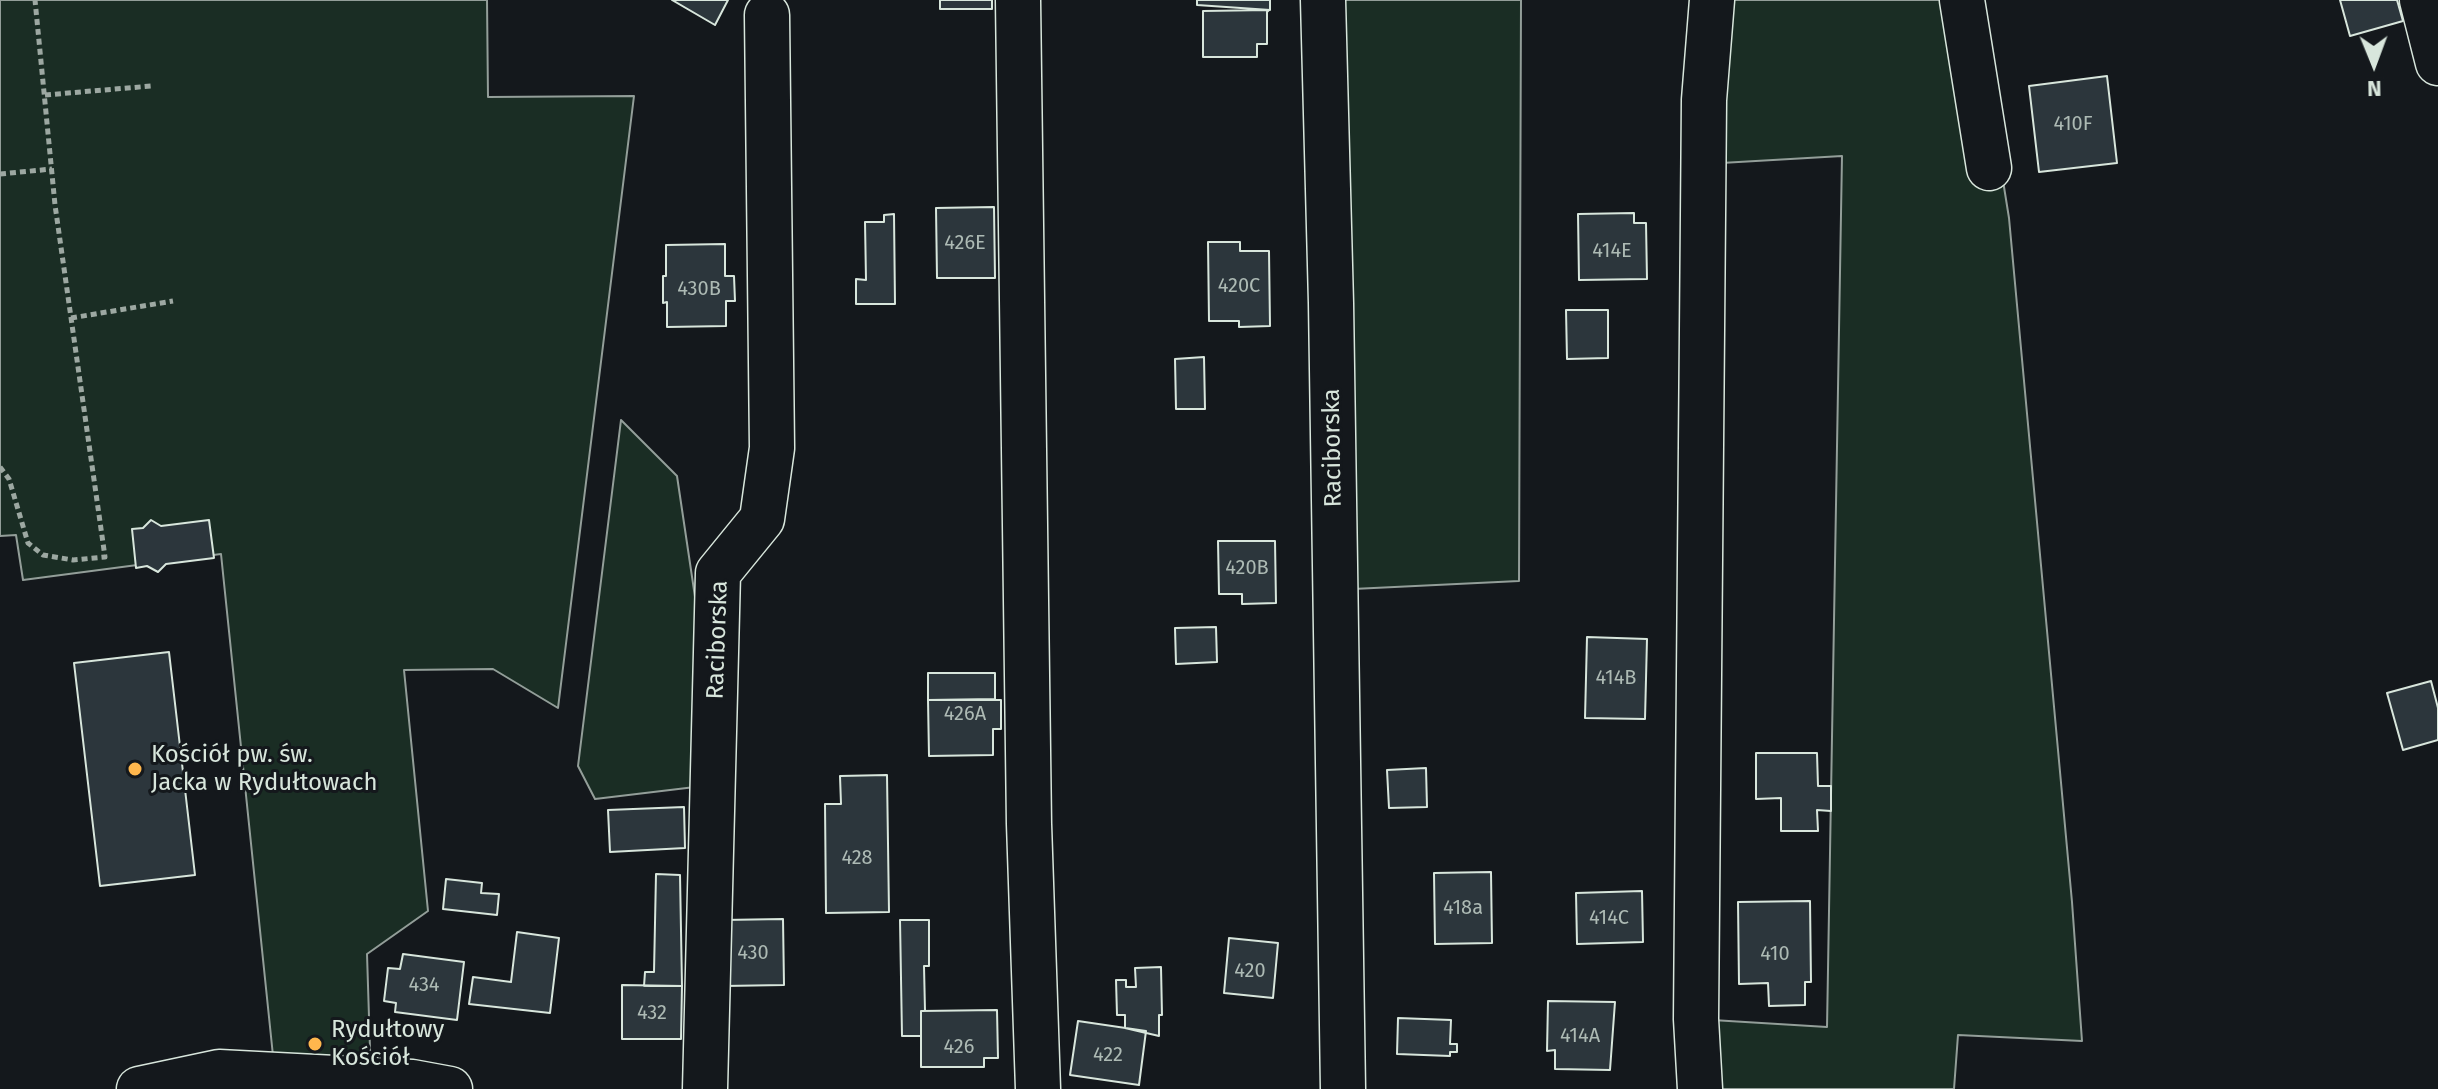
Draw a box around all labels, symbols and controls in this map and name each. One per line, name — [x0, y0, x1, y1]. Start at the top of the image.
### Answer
north arrow — [2334, 24, 2414, 104]
text: N — [2367, 75, 2382, 102]
house number: 410F — [2053, 112, 2093, 136]
house number: 426E — [944, 231, 986, 255]
house number: 414E — [1592, 239, 1632, 263]
house number: 420C — [1218, 274, 1260, 298]
house number: 430B — [677, 277, 721, 301]
street label: Raciborska — [1318, 388, 1348, 508]
house number: 420B — [1225, 556, 1269, 580]
street label: Raciborska — [702, 580, 734, 700]
house number: 414B — [1596, 666, 1636, 690]
house number: 426A — [944, 702, 986, 726]
place label: Kościół pw. św. Jacka w Rydułtowach — [151, 741, 378, 797]
marker: Kościół pw. św. Jacka w Rydułtowach — [126, 760, 144, 778]
house number: 428 — [841, 846, 873, 870]
house number: 418a — [1443, 896, 1483, 920]
house number: 414C — [1589, 906, 1629, 930]
house number: 430 — [737, 941, 769, 965]
house number: 410 — [1760, 942, 1790, 966]
house number: 420 — [1234, 959, 1266, 983]
house number: 434 — [409, 973, 439, 997]
house number: 432 — [637, 1001, 667, 1025]
place label: Rydułtowy Kościół — [331, 1016, 444, 1072]
house number: 414A — [1560, 1024, 1600, 1048]
marker: Rydułtowy Kościół — [306, 1035, 324, 1053]
house number: 426 — [944, 1035, 974, 1059]
house number: 422 — [1093, 1043, 1123, 1067]

